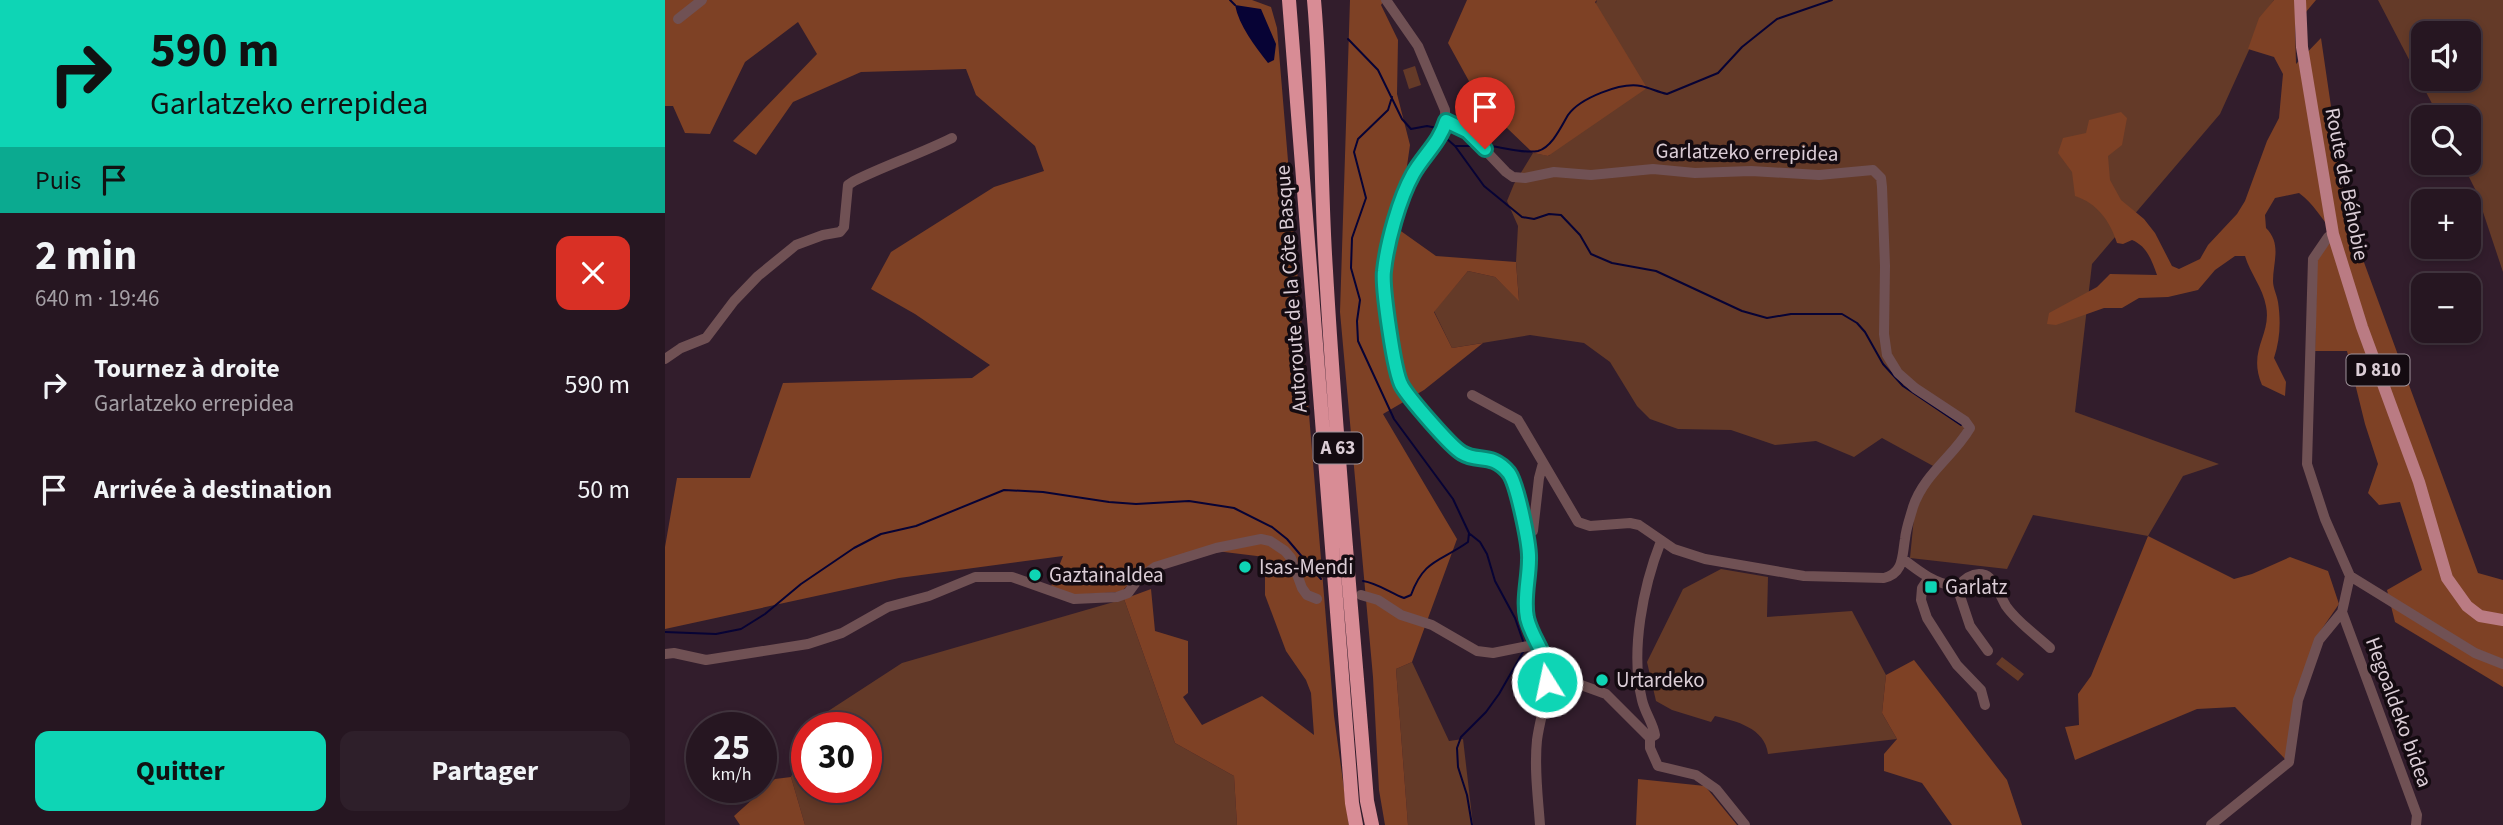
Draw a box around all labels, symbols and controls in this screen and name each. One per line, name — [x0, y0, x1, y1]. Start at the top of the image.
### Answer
text: 590 m — [150, 16, 279, 86]
map controls — [2411, 21, 2481, 343]
button: sound — [2411, 21, 2481, 91]
icon: right — [35, 28, 126, 119]
pin — [1455, 77, 1515, 149]
text: Garlatzeko errepidea — [150, 81, 428, 127]
icon: arrive — [1466, 88, 1504, 126]
street label: Route de Béhobie — [2317, 105, 2377, 263]
button: search — [2411, 105, 2481, 175]
street label: Garlatzeko errepidea — [1655, 135, 1839, 169]
icon: arrive — [95, 161, 133, 199]
text: Puis — [35, 162, 81, 199]
street label: Autoroute de la Côte Basque — [1267, 164, 1315, 414]
button: + — [2411, 189, 2481, 259]
text: 2 min — [35, 226, 137, 286]
button: close — [556, 236, 630, 310]
button: − — [2411, 273, 2481, 343]
text: 640 m · 19:46 — [35, 282, 159, 315]
text: Tournez à droite — [94, 350, 280, 387]
road number: D 810 — [2347, 354, 2409, 386]
icon: right — [35, 366, 73, 404]
text: 590 m — [564, 366, 630, 403]
text: Garlatzeko errepidea — [94, 387, 294, 420]
road number: A 63 — [1313, 432, 1363, 463]
icon: arrive — [35, 471, 73, 509]
text: Arrivée à destination — [94, 471, 332, 508]
text: 50 m — [577, 471, 630, 508]
place label: Isas-Mendi — [1259, 552, 1353, 582]
marker: Isas-Mendi — [1237, 559, 1253, 575]
place label: Gaztainaldea — [1049, 560, 1164, 590]
marker: Gaztainaldea — [1027, 567, 1043, 583]
place label: Garlatz — [1945, 572, 2008, 602]
marker: Garlatz — [1923, 579, 1939, 595]
street label: Hegoaldeko bidea — [2358, 633, 2440, 791]
position arrow — [1510, 645, 1584, 719]
place label: Urtardeko — [1616, 665, 1705, 695]
marker: Urtardeko — [1594, 672, 1610, 688]
speed limit sign: 30 — [791, 712, 882, 803]
text: 25 — [713, 723, 750, 773]
button: Quitter — [35, 731, 326, 811]
button: Partager — [340, 731, 630, 811]
text: km/h — [712, 762, 751, 787]

